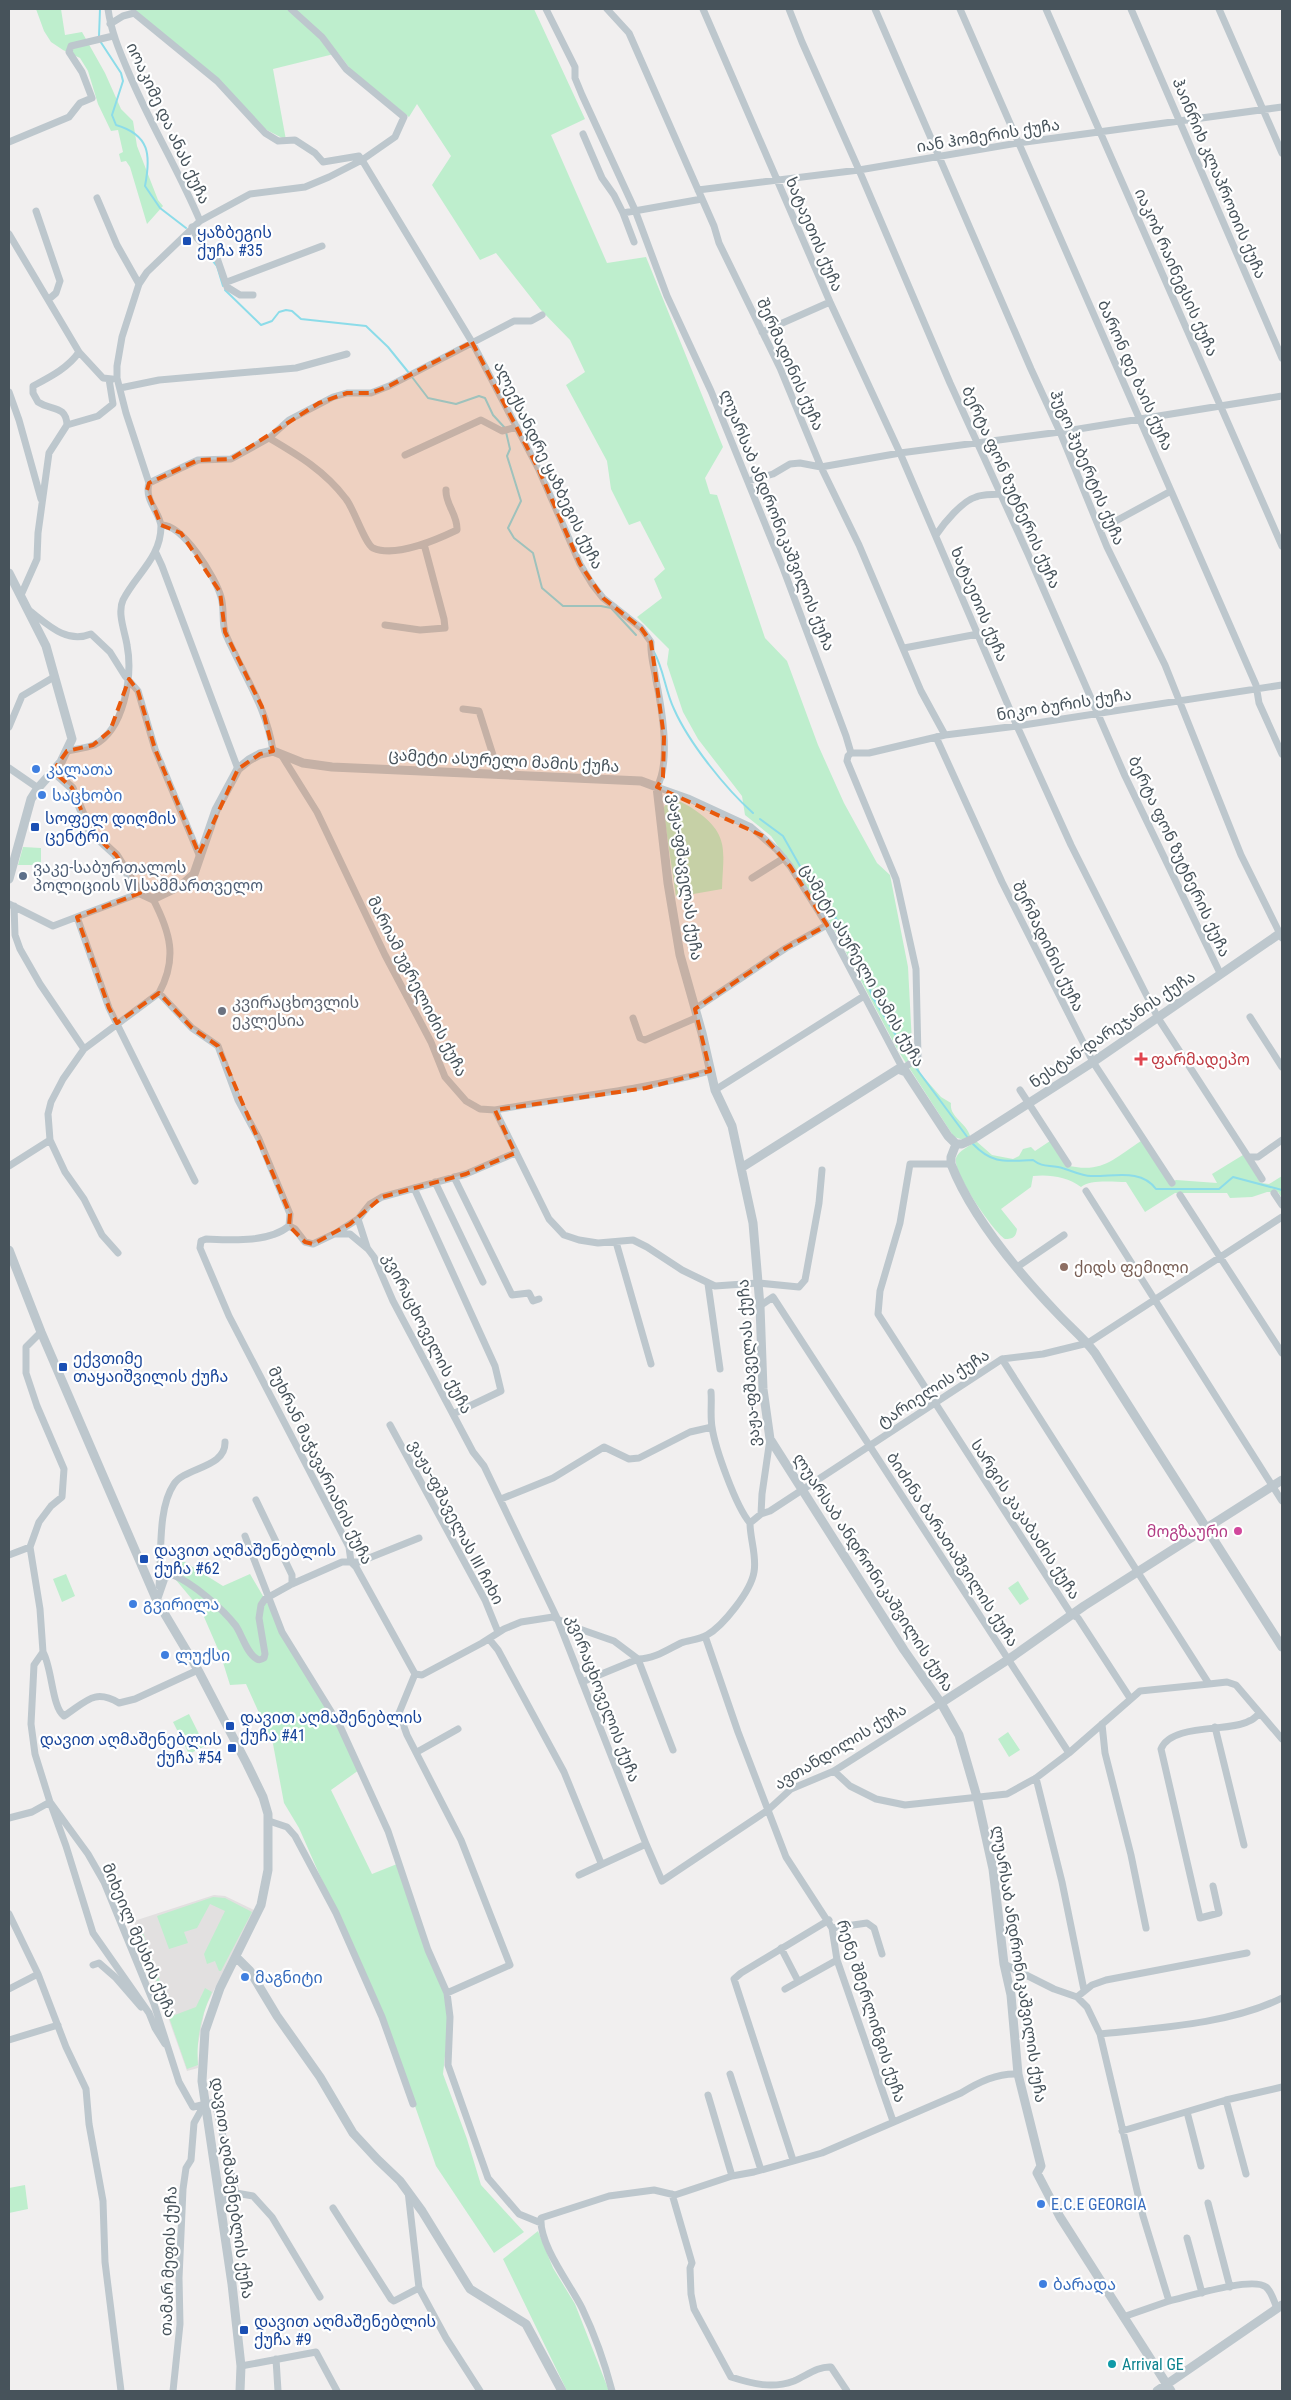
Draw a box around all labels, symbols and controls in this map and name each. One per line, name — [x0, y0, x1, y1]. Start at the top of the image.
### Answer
street label: იოაკიმე და ანას ქუჩა — [122, 39, 214, 207]
street label: ჰაინრიხ კლაპროთის ქუჩა — [1168, 75, 1271, 282]
street label: იან ჰომერის ქუჩა — [915, 115, 1061, 156]
street label: ხატაეთის ქუჩა — [782, 174, 847, 294]
street label: იაკობ რაინეგსის ქუჩა — [1131, 185, 1222, 359]
place label: ყაზბეგის ქუჩა #35 — [197, 223, 272, 260]
marker: ყაზბეგის ქუჩა #35 — [181, 235, 193, 247]
street label: შერმადინის ქუჩა — [752, 295, 828, 434]
street label: ბარონ დე ბაის ქუჩა — [1093, 297, 1177, 454]
street label: ალექსანდრე ყაზბეგის ქუჩა — [489, 358, 607, 573]
street label: ბერტა ფონ ზუტნერის ქუჩა — [958, 383, 1065, 591]
street label: ლუარსაბ ანდრონიკაშვილის ქუჩა — [715, 387, 839, 654]
street label: ჰუგო ჰუბერტის ქუჩა — [1046, 387, 1129, 548]
street label: ხატაეთის ქუჩა — [947, 544, 1012, 664]
street label: ნიკო ბურის ქუჩა — [995, 684, 1133, 725]
street label: ცამეტი ასურელი მამის ქუჩა — [388, 745, 620, 777]
street label: ბერტა ფონ ზუტნერის ქუჩა — [1125, 753, 1235, 960]
place label: კალათა — [46, 760, 113, 780]
marker: კალათა — [30, 763, 42, 775]
place label: საცხობი — [52, 786, 122, 805]
marker: საცხობი — [36, 789, 48, 801]
street label: ვაჟა-ფშაველას ქუჩა — [663, 793, 707, 962]
place label: სოფელ დიღმის ცენტრი — [45, 809, 176, 846]
marker: სოფელ დიღმის ცენტრი — [29, 821, 41, 833]
place label: ვაკე-საბურთალოს პოლიციის VI სამმართველო — [33, 858, 263, 896]
street label: ცამეტი ასურელი მამის ქუჩა — [796, 860, 929, 1071]
marker: ვაკე-საბურთალოს პოლიციის VI სამმართველო — [17, 870, 29, 882]
street label: შერმადინის ქუჩა — [1008, 878, 1088, 1015]
street label: მარიამ უგრელიძის ქუჩა — [363, 893, 471, 1080]
street label: ნესტან-დარეჯანის ქუჩა — [1026, 967, 1199, 1093]
place label: კვირაცხოვლის ეკლესია — [232, 993, 359, 1031]
marker: კვირაცხოვლის ეკლესია — [216, 1005, 228, 1017]
place label: ფარმადეპო — [1151, 1050, 1250, 1070]
marker: ფარმადეპო — [1135, 1053, 1147, 1065]
street label: კვირაცხოველის ქუჩა — [378, 1250, 476, 1417]
place label: ქიდს ფემილი — [1074, 1258, 1189, 1278]
marker: ქიდს ფემილი — [1058, 1261, 1070, 1273]
street label: ვაჟა-ფშაველას ქუჩა — [733, 1278, 765, 1447]
street label: ტარიელის ქუჩა — [874, 1345, 993, 1433]
place label: ექვთიმე თაყაიშვილის ქუჩა — [73, 1349, 228, 1387]
marker: ექვთიმე თაყაიშვილის ქუჩა — [57, 1361, 69, 1373]
street label: მუხრან მაჭავარიანის ქუჩა — [264, 1363, 377, 1567]
street label: სარგის კაკაბაძის ქუჩა — [967, 1436, 1084, 1603]
street label: ვაჟა-ფშაველას III ჩიხი — [404, 1437, 508, 1608]
street label: ბიძინა ბარათაშვილის ქუჩა — [882, 1449, 1023, 1651]
street label: ლუარსაბ ანდრონიკაშვილის ქუჩა — [788, 1450, 958, 1695]
place label: მოგზაური — [1147, 1522, 1228, 1541]
marker: მოგზაური — [1232, 1525, 1244, 1537]
place label: დავით აღმაშენებლის ქუჩა #62 — [154, 1541, 336, 1578]
marker: დავით აღმაშენებლის ქუჩა #62 — [138, 1553, 150, 1565]
place label: გვირილა — [143, 1595, 219, 1615]
marker: გვირილა — [127, 1598, 139, 1610]
street label: კვირაცხოველის ქუჩა — [562, 1612, 644, 1785]
place label: ლუქსი — [175, 1646, 230, 1666]
marker: ლუქსი — [159, 1649, 171, 1661]
street label: ავთანდილის ქუჩა — [771, 1699, 910, 1794]
place label: დავით აღმაშენებლის ქუჩა #41 — [240, 1708, 422, 1745]
marker: დავით აღმაშენებლის ქუჩა #41 — [224, 1720, 236, 1732]
place label: დავით აღმაშენებლის ქუჩა #54 — [40, 1730, 222, 1767]
marker: დავით აღმაშენებლის ქუჩა #54 — [226, 1742, 238, 1754]
street label: ლუარსაბ ანდრონიკაშვილის ქუჩა — [987, 1824, 1051, 2104]
street label: მიხეილ მესხის ქუჩა — [97, 1860, 181, 2021]
street label: რენე შმერლინგის ქუჩა — [832, 1917, 910, 2105]
place label: მაგნიტი — [255, 1968, 323, 1987]
marker: მაგნიტი — [239, 1971, 251, 1983]
street label: დავით აღმაშენებლის ქუჩა — [207, 2076, 257, 2300]
street label: თამარ მეფის ქუჩა — [156, 2186, 181, 2336]
place label: E.C.E GEORGIA — [1051, 2195, 1146, 2214]
marker: E.C.E GEORGIA — [1035, 2198, 1047, 2210]
place label: ბარადა — [1053, 2275, 1116, 2295]
marker: ბარადა — [1037, 2278, 1049, 2290]
place label: დავით აღმაშენებლის ქუჩა #9 — [254, 2312, 436, 2349]
marker: დავით აღმაშენებლის ქუჩა #9 — [238, 2324, 250, 2336]
place label: Arrival GE — [1122, 2355, 1184, 2374]
marker: Arrival GE — [1106, 2358, 1118, 2370]

